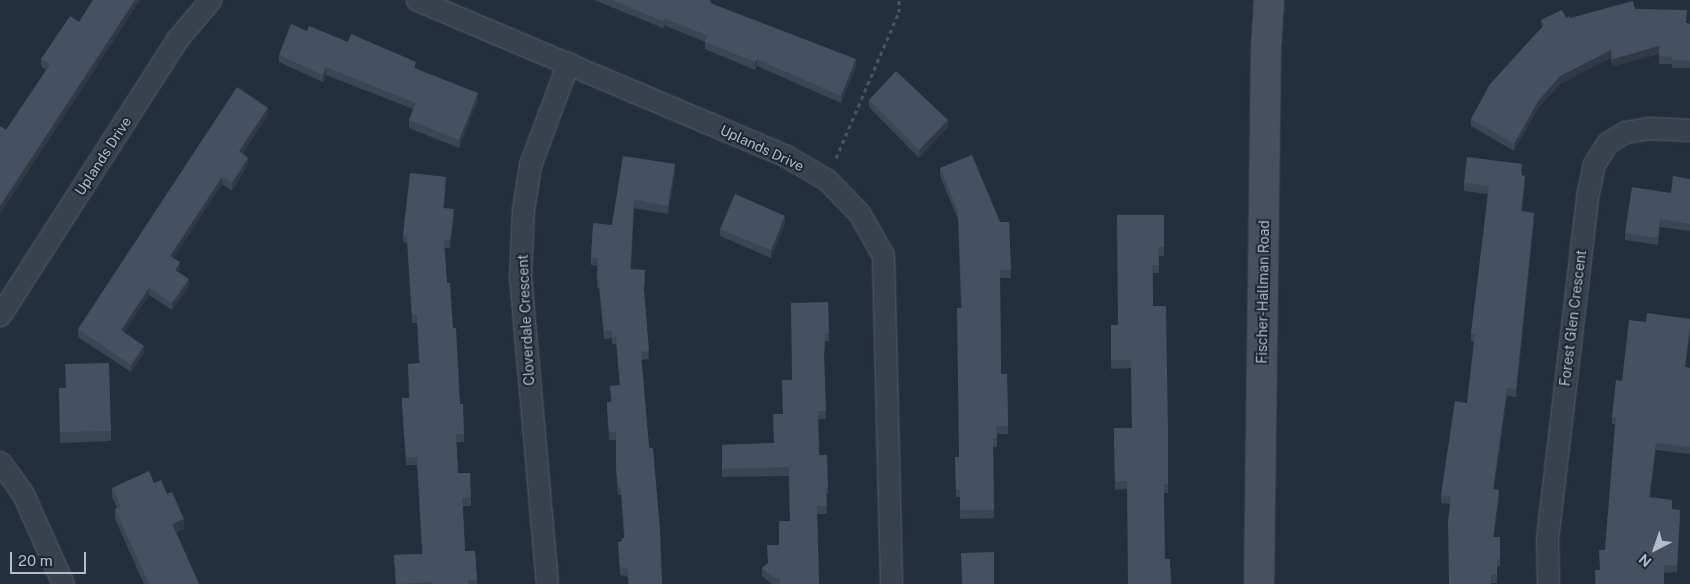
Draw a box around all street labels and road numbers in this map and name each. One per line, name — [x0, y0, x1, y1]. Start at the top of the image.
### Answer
street label: Uplands Drive — [71, 113, 135, 199]
street label: Uplands Drive — [717, 121, 807, 175]
street label: Fischer-Hallman Road — [1253, 220, 1273, 364]
street label: Forest Glen Crescent — [1556, 249, 1590, 387]
street label: Cloverdale Crescent — [514, 254, 538, 386]

